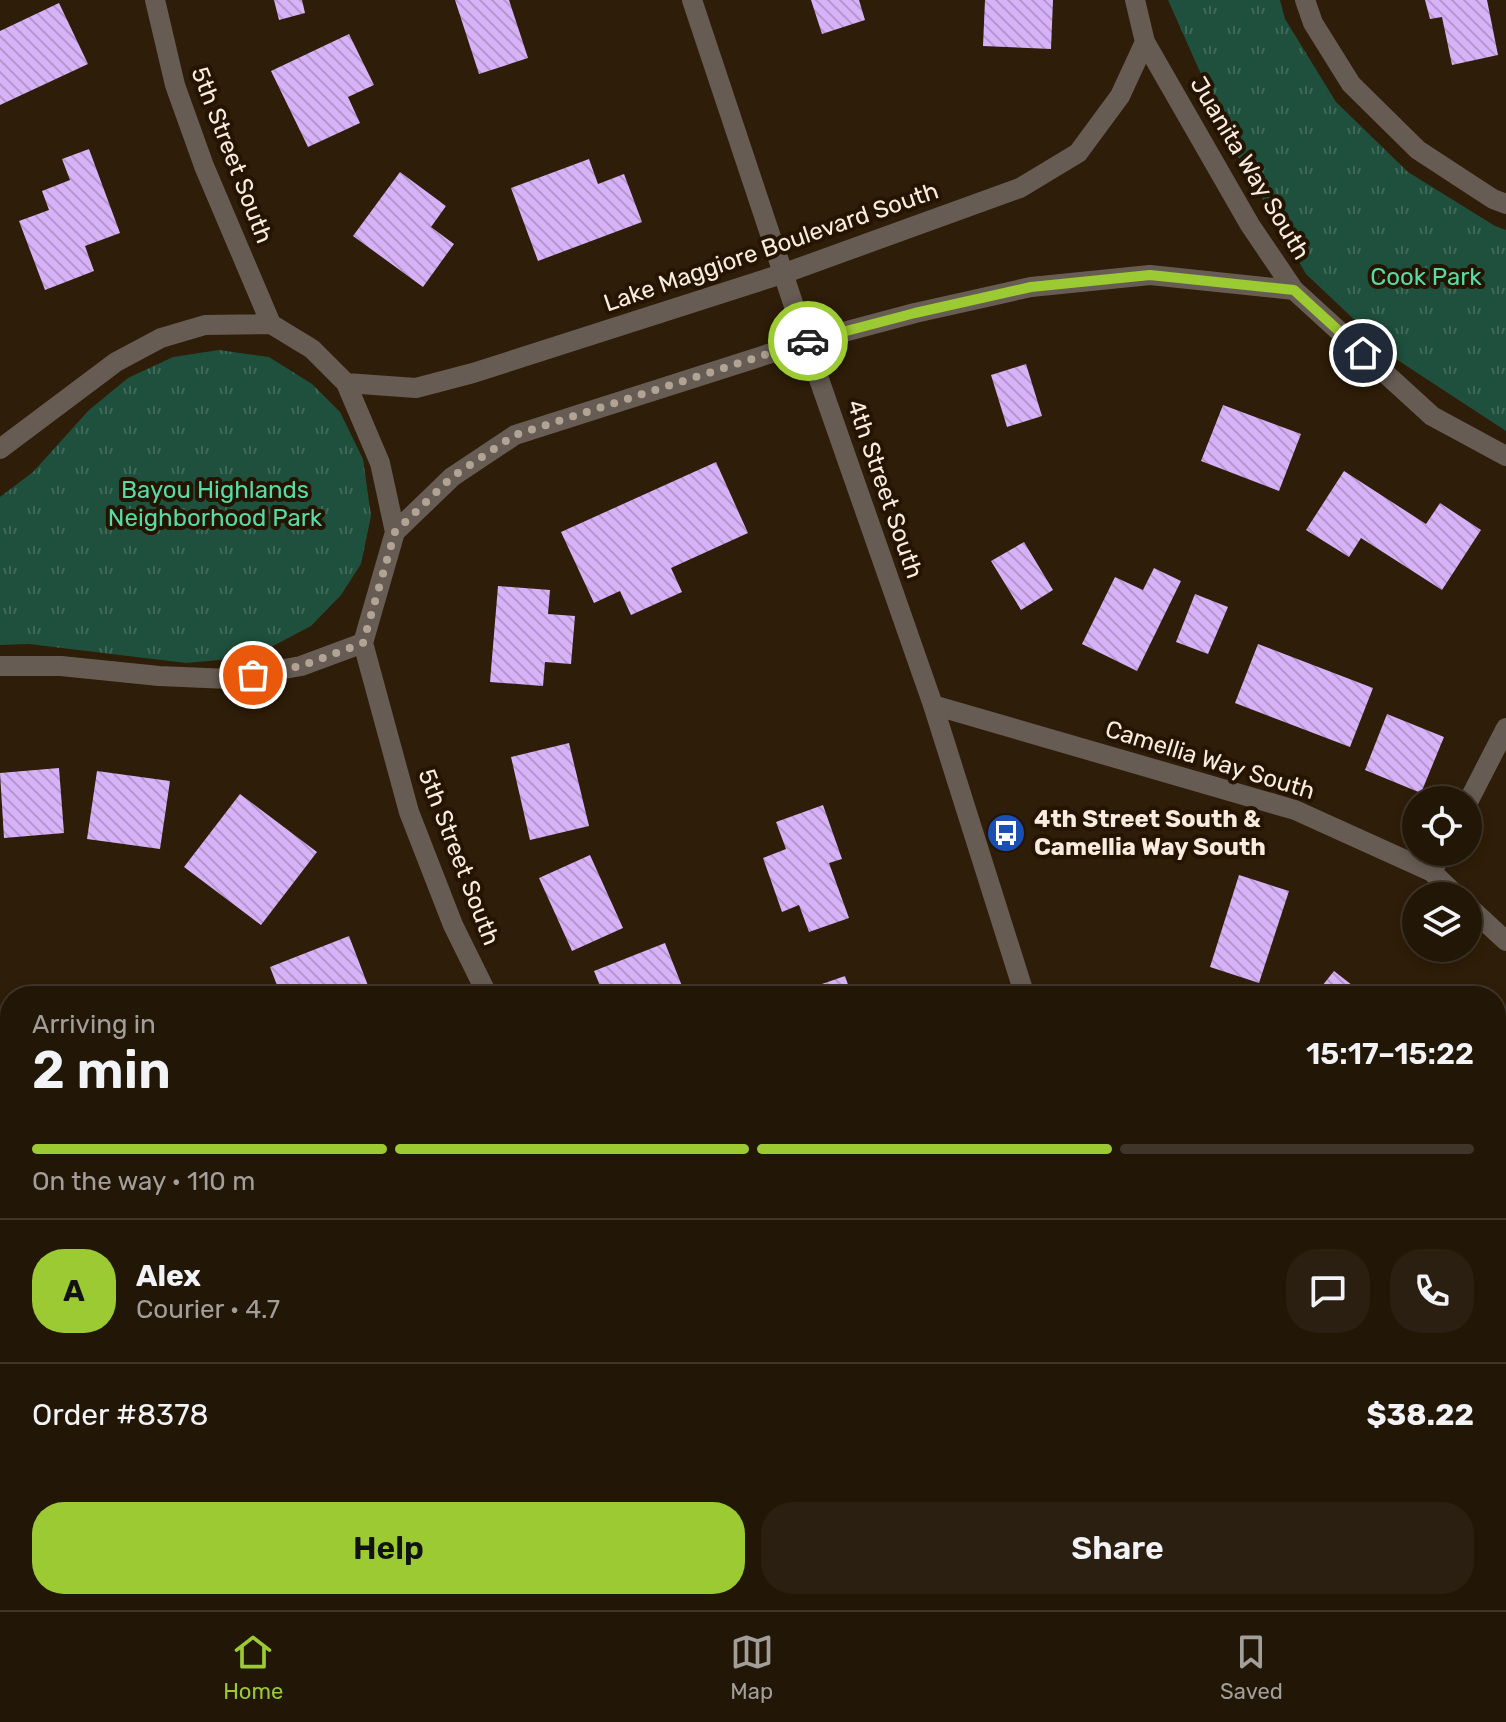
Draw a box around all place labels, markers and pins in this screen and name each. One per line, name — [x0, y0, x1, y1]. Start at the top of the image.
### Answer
pin — [1329, 319, 1397, 387]
pin — [219, 641, 287, 709]
place label: 4th Street South & Camellia Way South — [1034, 805, 1266, 861]
bus stop icon: 4th Street South & Camellia Way South — [985, 812, 1027, 854]

